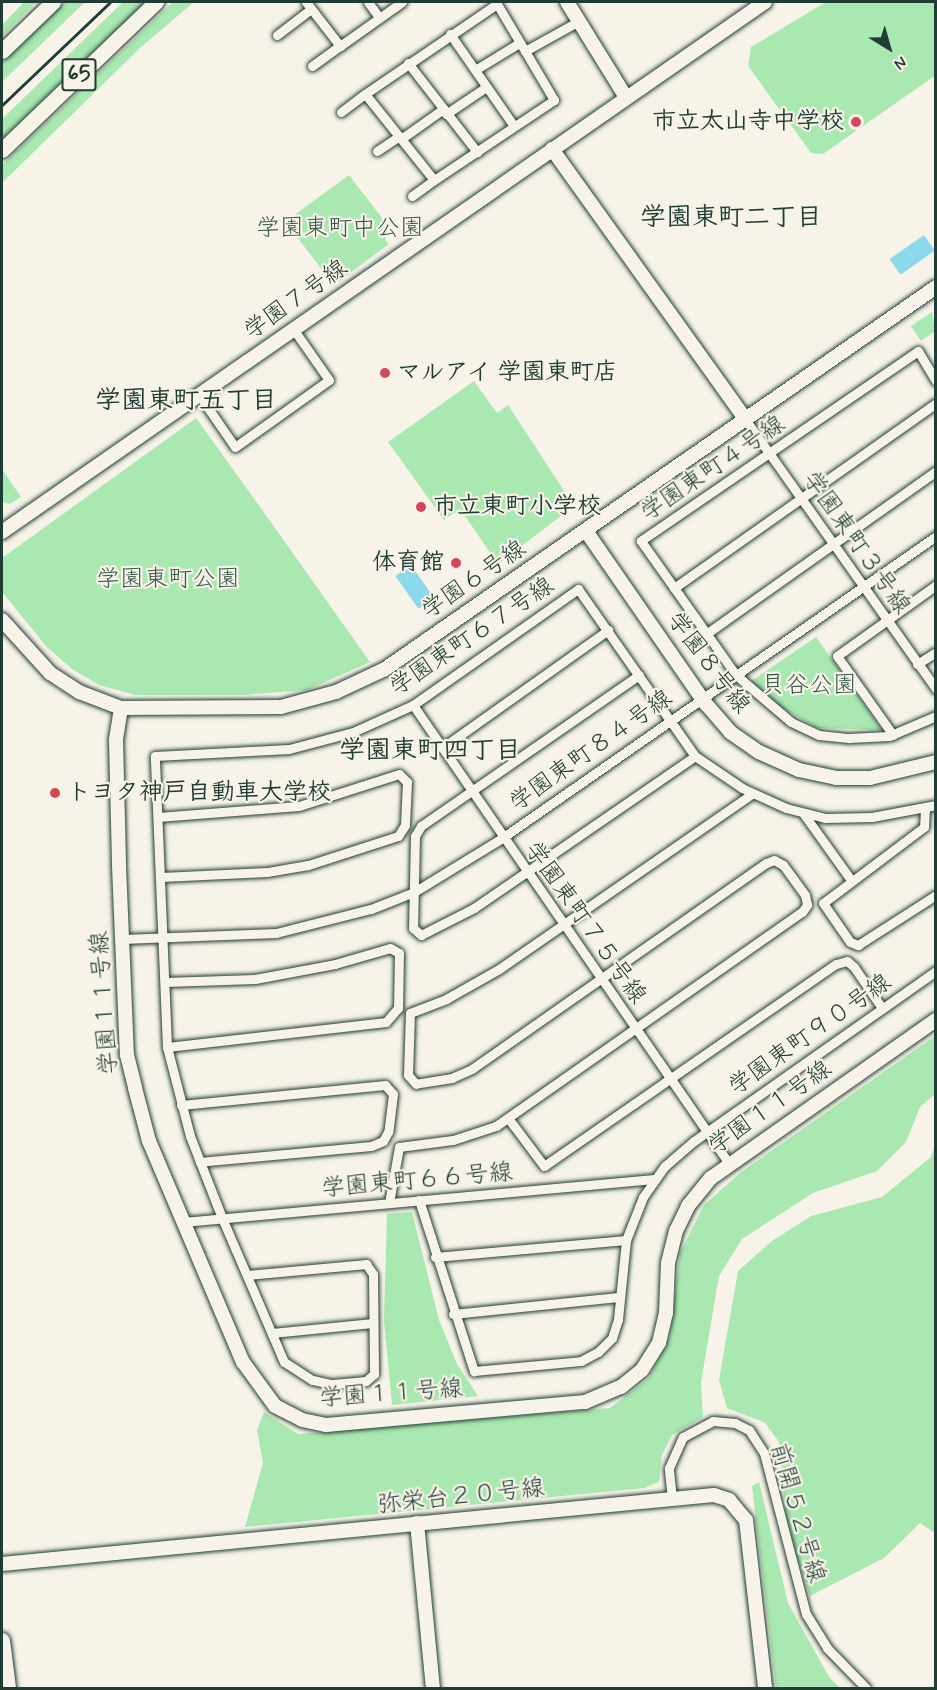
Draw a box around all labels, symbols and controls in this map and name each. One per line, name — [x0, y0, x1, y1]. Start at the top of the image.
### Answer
north arrow — [859, 18, 919, 78]
text: N — [890, 51, 911, 74]
road number: 65 — [61, 56, 97, 94]
place label: 市立太山寺中学校 — [652, 108, 844, 136]
marker: 市立太山寺中学校 — [849, 115, 863, 129]
district label: 学園東町二丁目 — [640, 203, 822, 235]
park label: 学園東町中公園 — [256, 215, 424, 243]
street label: 学園７号線 — [239, 254, 353, 346]
place label: マルアイ 学園東町店 — [397, 359, 619, 387]
marker: マルアイ 学園東町店 — [378, 366, 392, 380]
district label: 学園東町五丁目 — [95, 386, 277, 418]
street label: 学園東町４号線 — [635, 410, 791, 528]
street label: 学園東町３号線 — [796, 466, 916, 620]
place label: 市立東町小学校 — [433, 493, 601, 521]
marker: 市立東町小学校 — [414, 500, 428, 514]
street label: 学園６号線 — [416, 535, 532, 625]
place label: 体育館 — [372, 549, 444, 577]
marker: 体育館 — [449, 556, 463, 570]
park label: 学園東町公園 — [96, 566, 240, 594]
street label: 学園東町６７号線 — [384, 571, 560, 703]
street label: 学園８号線 — [660, 606, 756, 720]
park label: 貝谷公園 — [761, 672, 857, 700]
street label: 学園東町８４号線 — [504, 684, 678, 818]
district label: 学園東町四丁目 — [339, 736, 521, 768]
place label: トヨタ神戸自動車大学校 — [67, 779, 331, 807]
marker: トヨタ神戸自動車大学校 — [48, 786, 62, 800]
street label: 学園東町７５号線 — [518, 836, 652, 1010]
street label: 学園１１号線 — [86, 930, 124, 1076]
street label: 学園東町９０号線 — [723, 968, 897, 1102]
street label: 学園１１号線 — [703, 1055, 837, 1161]
street label: 学園東町６６号線 — [320, 1158, 514, 1204]
street label: 学園１１号線 — [318, 1375, 464, 1413]
street label: 前開５２号線 — [763, 1440, 831, 1586]
street label: 弥栄台２０号線 — [376, 1474, 546, 1520]

